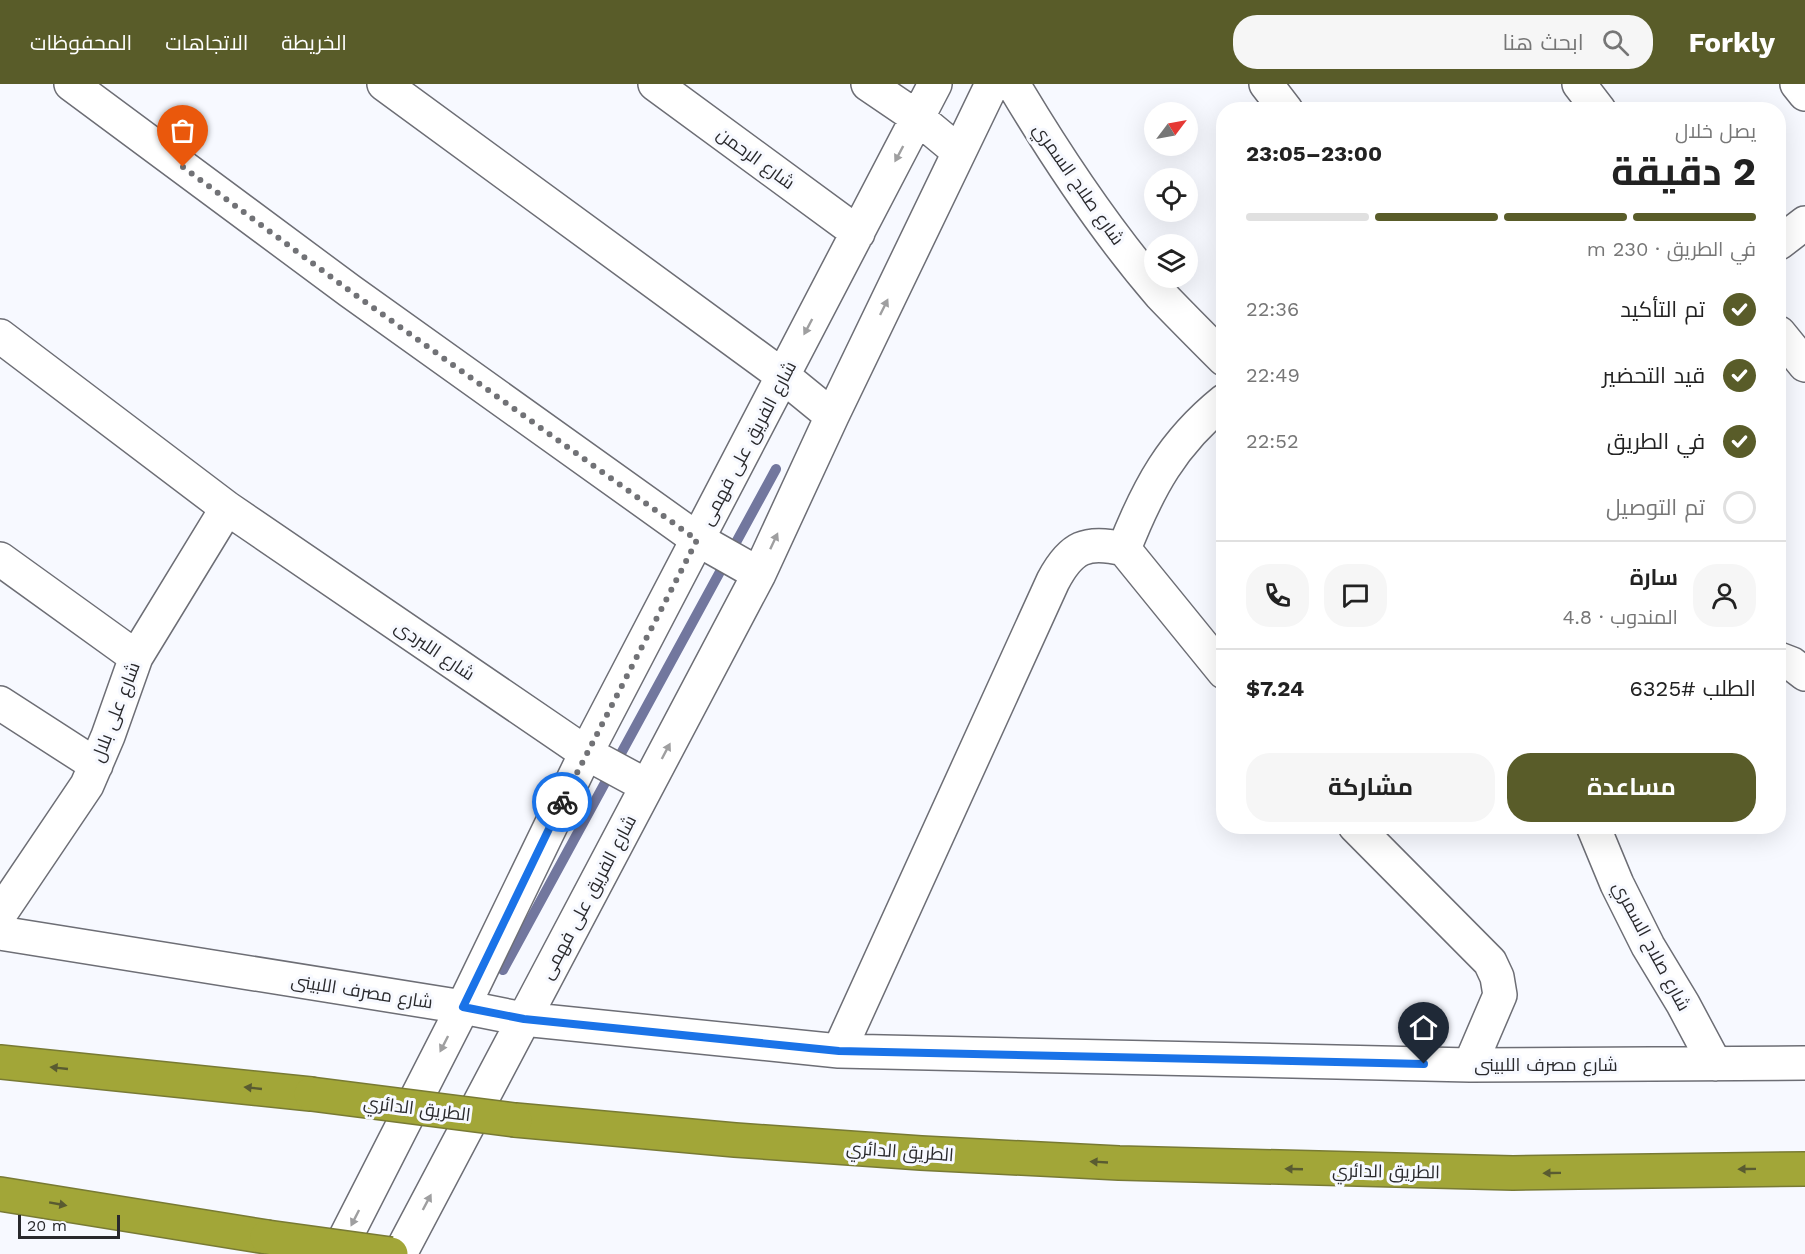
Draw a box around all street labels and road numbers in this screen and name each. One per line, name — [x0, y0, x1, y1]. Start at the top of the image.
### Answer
street label: شارع صلاح السمري — [1026, 119, 1129, 251]
street label: شارع الرحمن — [712, 123, 799, 195]
street label: شارع الفريق على فهمى — [696, 357, 802, 530]
street label: شارع اللبردى — [390, 616, 479, 686]
street label: شارع على بلال — [86, 659, 146, 766]
street label: شارع الفريق على فهمى — [536, 811, 642, 984]
street label: شارع صلاح السمري — [1606, 878, 1695, 1016]
street label: شارع مصرف اللبينى — [289, 969, 434, 1015]
street label: شارع مصرف اللبينى — [1474, 1054, 1618, 1077]
street label: الطريق الدائري — [362, 1091, 472, 1129]
street label: الطريق الدائري — [845, 1137, 954, 1169]
street label: الطريق الدائري — [1332, 1160, 1440, 1186]

